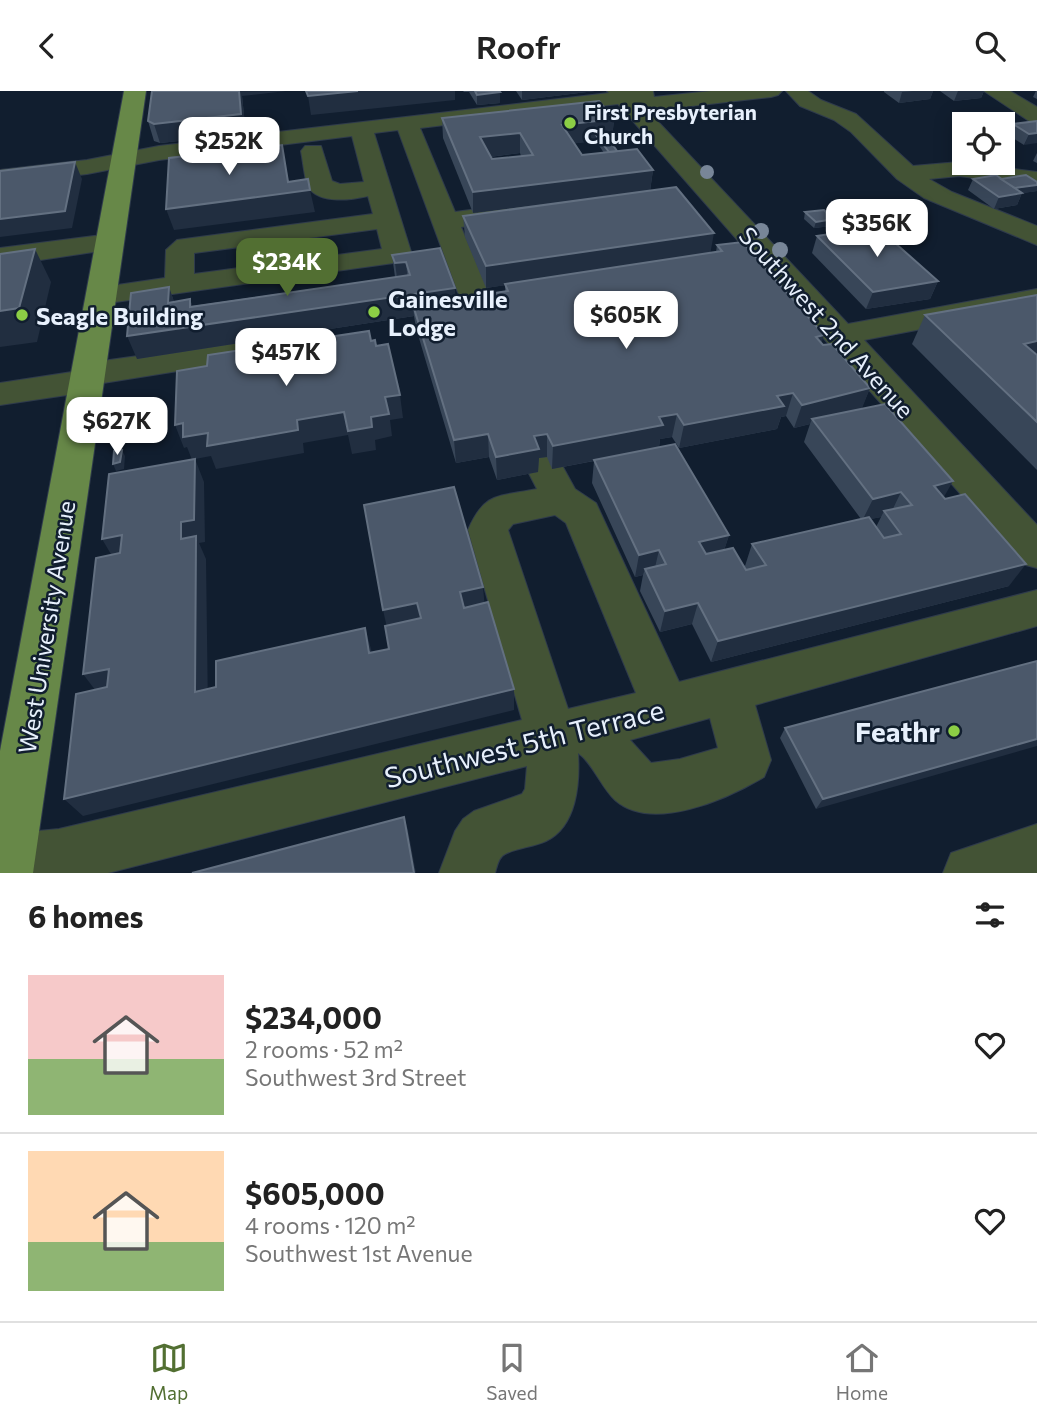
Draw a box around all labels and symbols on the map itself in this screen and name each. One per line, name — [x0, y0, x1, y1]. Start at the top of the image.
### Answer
place label: First Presbyterian Church — [584, 99, 757, 148]
marker: First Presbyterian Church — [562, 115, 578, 131]
pin: $252K — [180, 118, 278, 177]
pin: $356K — [828, 199, 926, 259]
street label: Southwest 2nd Avenue — [733, 220, 921, 424]
pin: $234K — [238, 239, 336, 298]
place label: Gainesville Lodge — [388, 284, 508, 341]
pin: $605K — [577, 292, 675, 351]
place label: Seagle Building — [36, 301, 203, 330]
marker: Gainesville Lodge — [366, 304, 382, 320]
marker: Seagle Building — [14, 307, 30, 323]
pin: $457K — [237, 329, 335, 388]
pin: $627K — [68, 397, 166, 457]
street label: West University Avenue — [12, 498, 80, 756]
street label: Southwest 5th Terrace — [381, 692, 667, 794]
place label: Feathr — [855, 714, 940, 748]
marker: Feathr — [946, 723, 962, 739]

